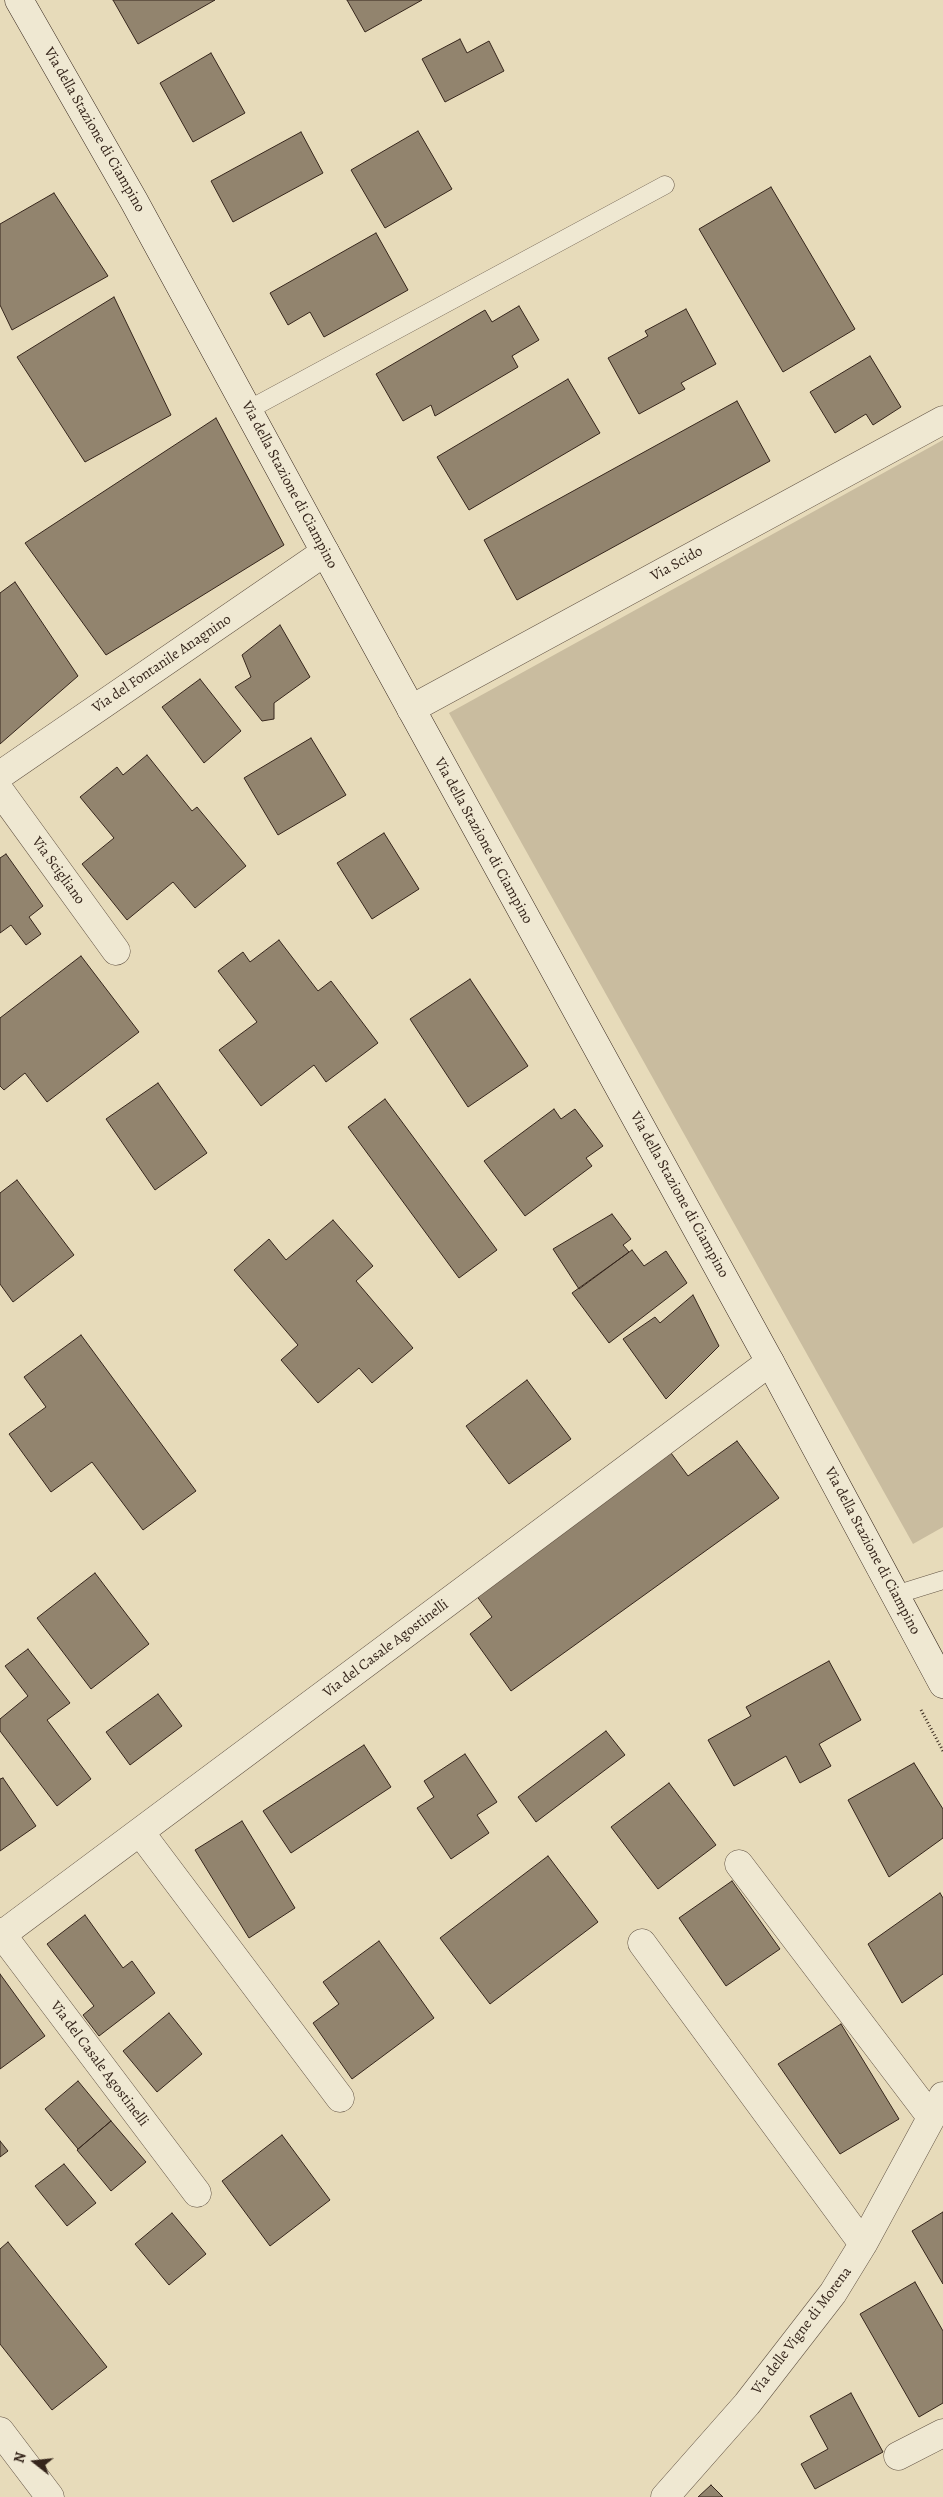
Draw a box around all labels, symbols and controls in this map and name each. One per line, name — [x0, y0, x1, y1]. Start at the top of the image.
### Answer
street label: Via della Stazione di Ciampino — [39, 44, 149, 216]
street label: Via della Stazione di Ciampino — [237, 398, 341, 572]
street label: Via Scido — [648, 542, 706, 586]
street label: Via del Fontanile Anagnino — [89, 611, 235, 717]
street label: Via della Stazione di Ciampino — [430, 755, 536, 927]
street label: Via Scigliano — [27, 834, 89, 908]
street label: Via della Stazione di Ciampino — [626, 1109, 732, 1281]
street label: Via della Stazione di Ciampino — [820, 1464, 924, 1638]
street label: Via del Casale Agostinelli — [320, 1596, 452, 1702]
street label: Via del Casale Agostinelli — [46, 1998, 152, 2130]
street label: Via delle Vigne di Morena — [748, 2264, 856, 2398]
north arrow — [10, 2437, 60, 2487]
text: N — [10, 2450, 31, 2465]

